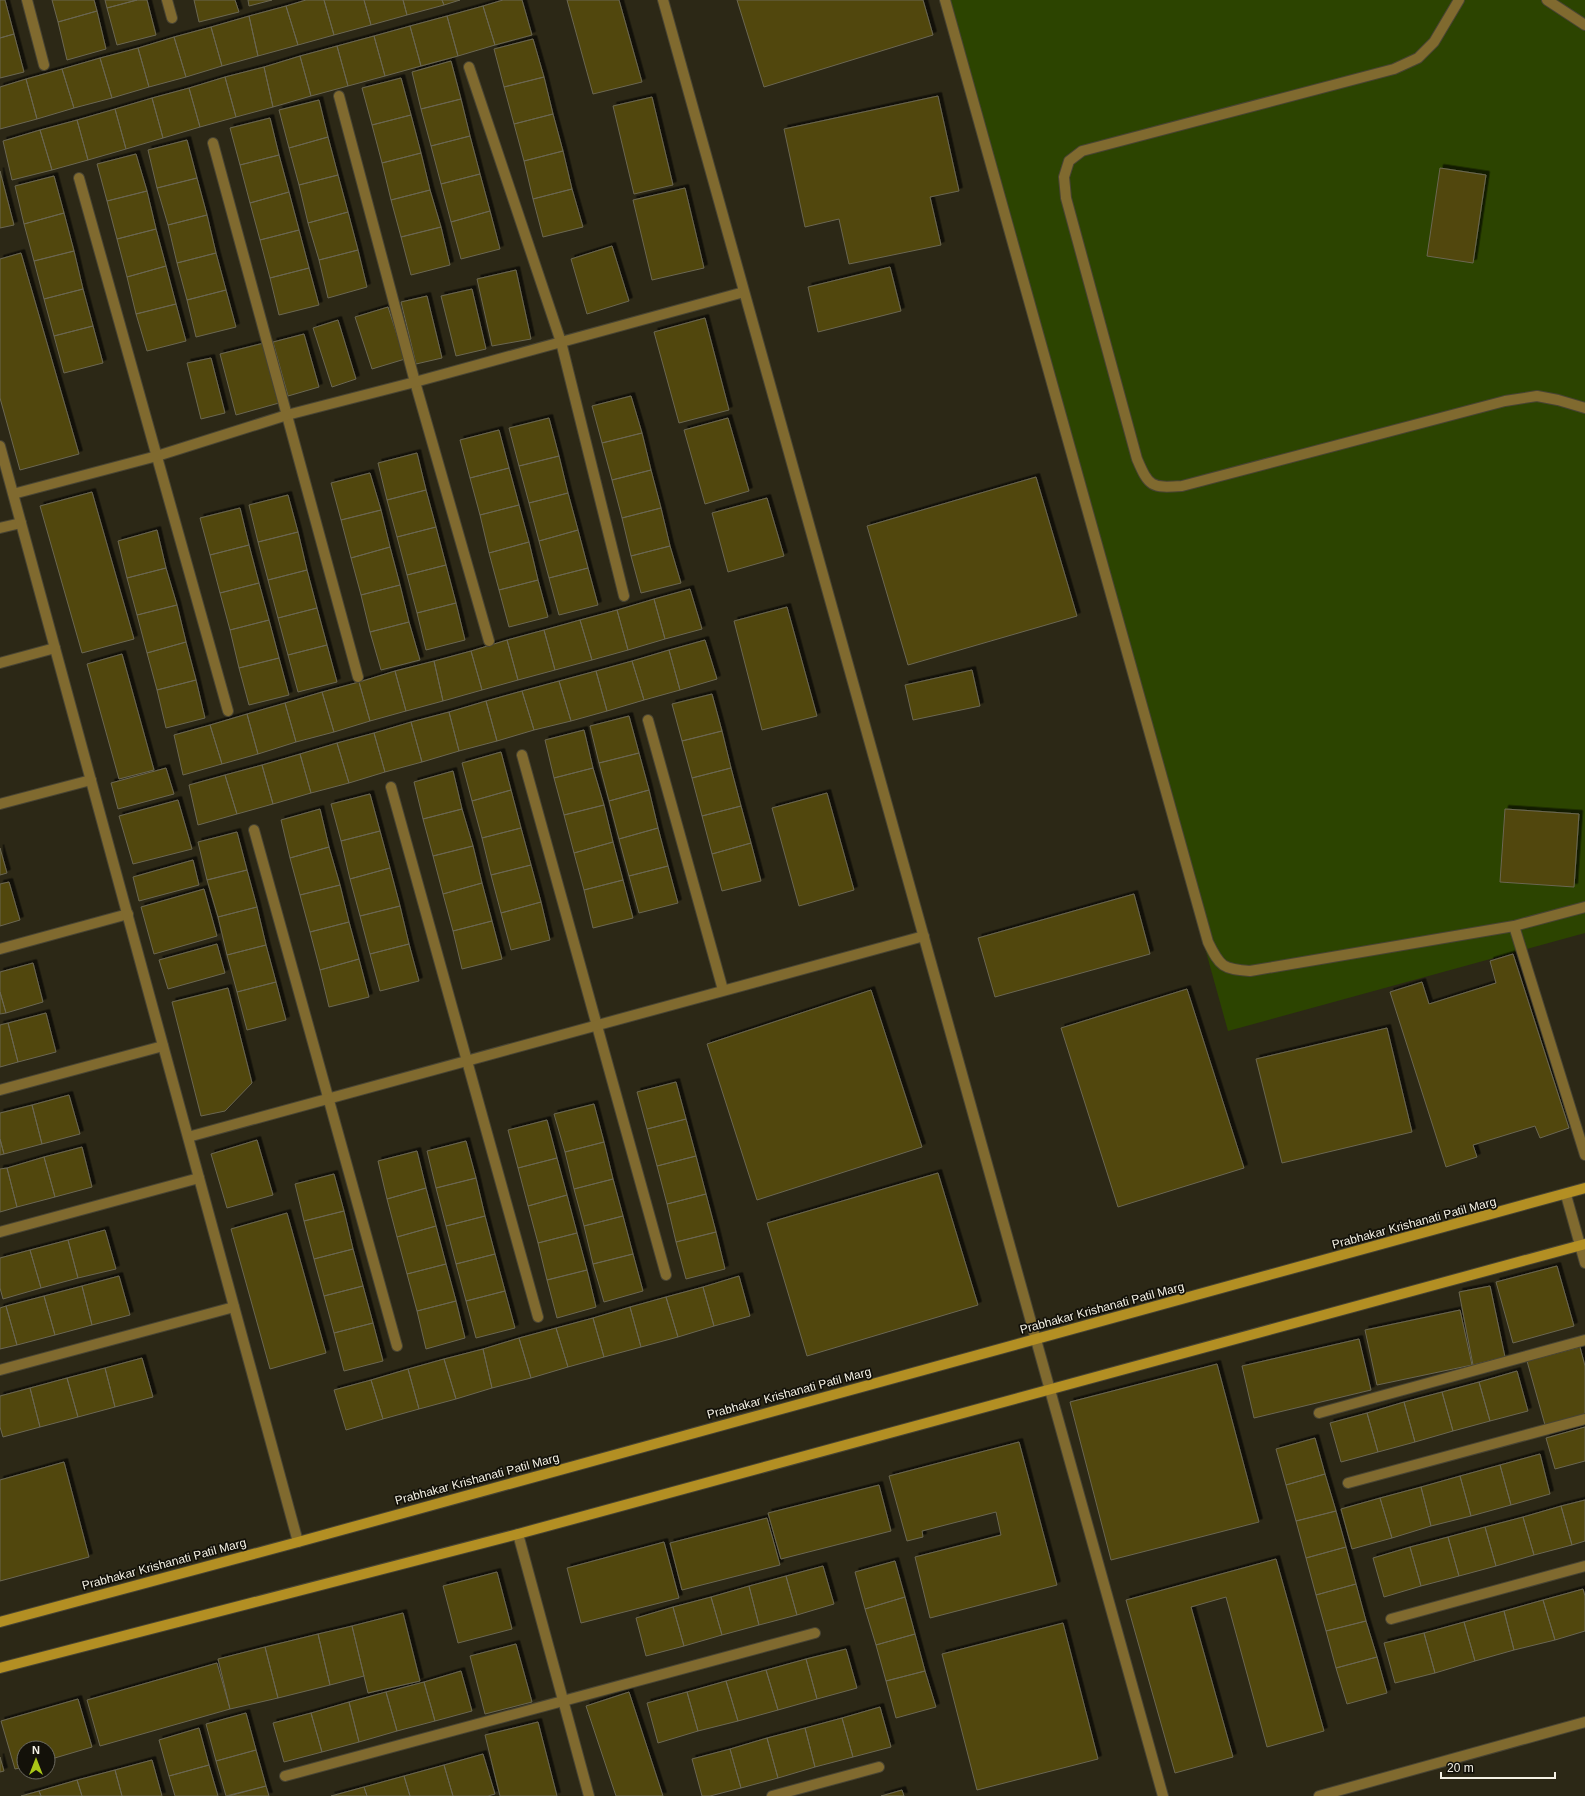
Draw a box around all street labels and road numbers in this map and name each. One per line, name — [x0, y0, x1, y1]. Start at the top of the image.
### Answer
street label: Prabhakar Krishanati Patil Marg — [1330, 1194, 1498, 1252]
street label: Prabhakar Krishanati Patil Marg — [1018, 1279, 1186, 1337]
street label: Prabhakar Krishanati Patil Marg — [705, 1364, 873, 1422]
street label: Prabhakar Krishanati Patil Marg — [393, 1450, 561, 1508]
street label: Prabhakar Krishanati Patil Marg — [80, 1535, 248, 1593]

